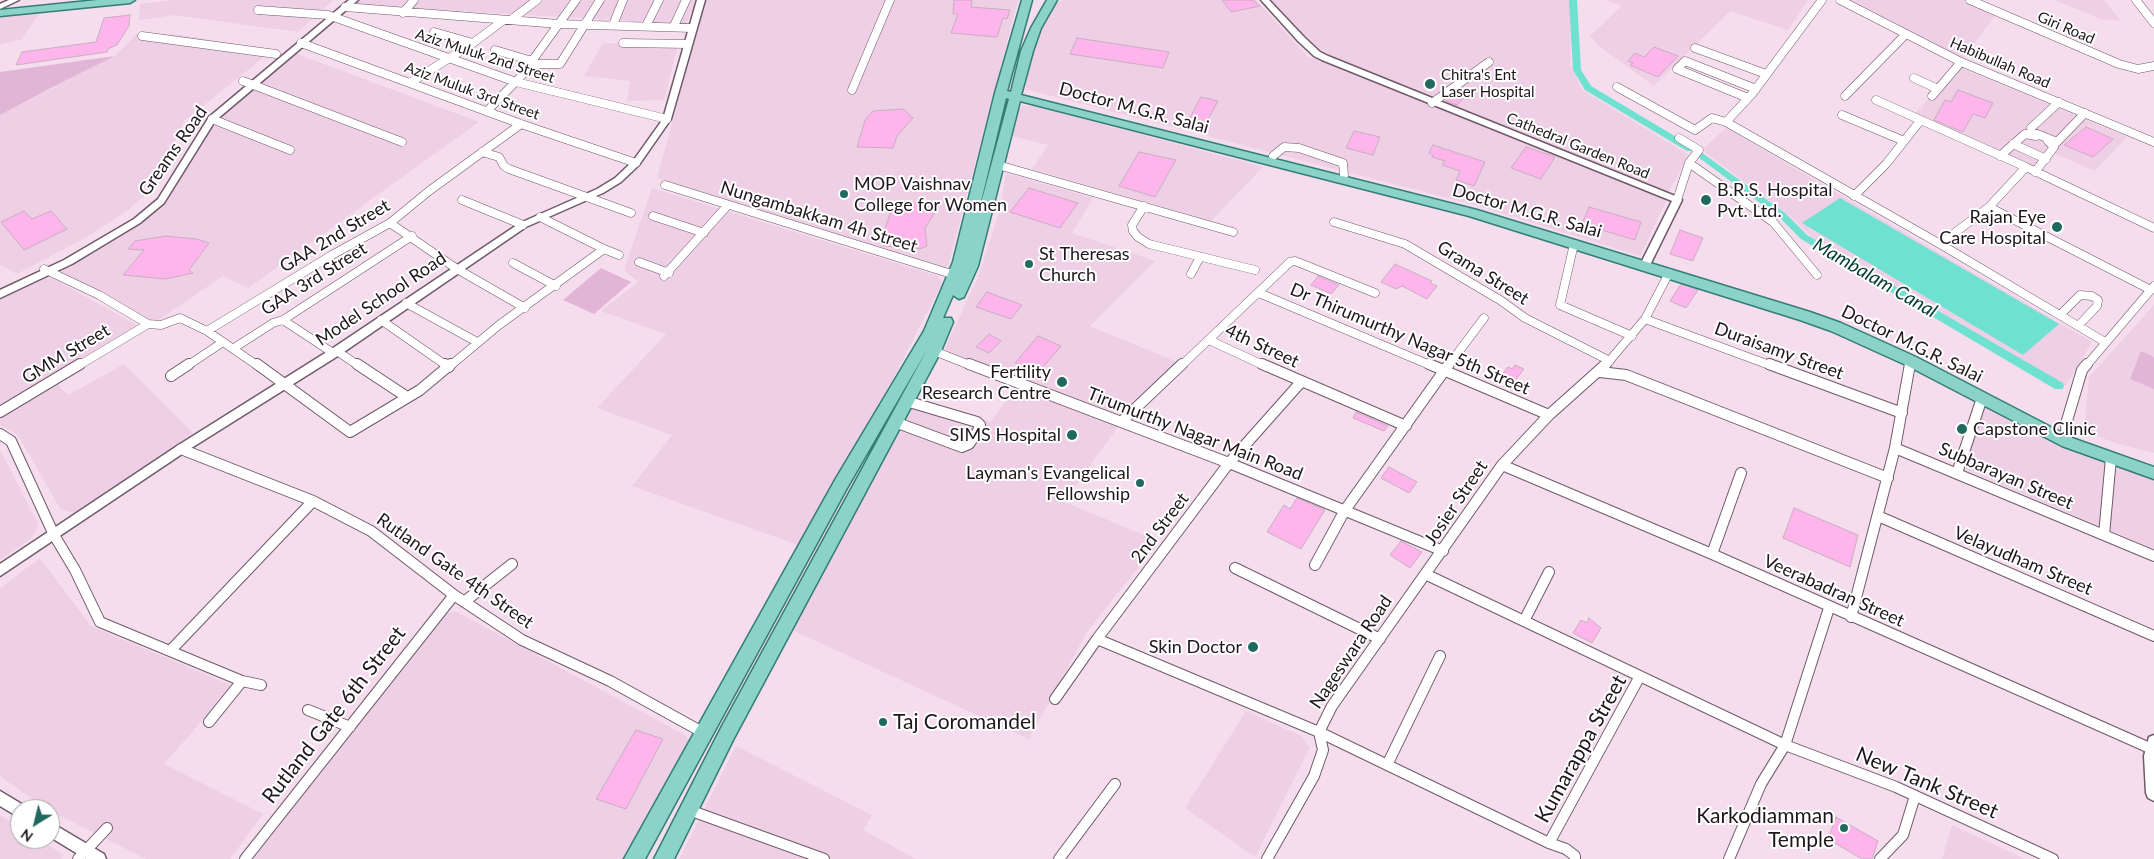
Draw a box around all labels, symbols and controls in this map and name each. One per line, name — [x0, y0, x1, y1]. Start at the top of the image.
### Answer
street label: Giri Road — [2035, 8, 2097, 48]
street label: Aziz Muluk 2nd Street — [413, 25, 557, 87]
street label: Habibullah Road — [1947, 34, 2053, 92]
street label: Aziz Muluk 3rd Street — [402, 58, 542, 124]
place label: Chitra's Ent Laser Hospital — [1441, 66, 1534, 101]
marker: Chitra's Ent Laser Hospital — [1423, 77, 1437, 91]
street label: Doctor M.G.R. Salai — [1057, 78, 1211, 138]
street label: Greams Road — [134, 102, 212, 200]
street label: Cathedral Garden Road — [1504, 109, 1652, 183]
place label: MOP Vaishnav College for Women — [854, 173, 1007, 215]
street label: Nungambakkam 4h Street — [718, 177, 920, 257]
street label: Doctor M.G.R. Salai — [1450, 179, 1604, 243]
place label: B.R.S. Hospital Pvt. Ltd. — [1717, 179, 1833, 222]
marker: MOP Vaishnav College for Women — [838, 188, 850, 200]
marker: B.R.S. Hospital Pvt. Ltd. — [1699, 193, 1713, 207]
street label: GAA 2nd Street — [276, 195, 394, 277]
place label: Rajan Eye Care Hospital — [1939, 206, 2046, 248]
marker: Rajan Eye Care Hospital — [2050, 220, 2064, 234]
water label: Mambalam Canal — [1809, 233, 1941, 323]
street label: Grama Street — [1433, 236, 1533, 310]
street label: GAA 3rd Street — [257, 238, 371, 320]
place label: St Theresas Church — [1039, 243, 1130, 286]
street label: Model School Road — [312, 247, 450, 351]
marker: St Theresas Church — [1023, 258, 1035, 270]
street label: Dr Thirumurthy Nagar 5th Street — [1287, 279, 1533, 399]
street label: Doctor M.G.R. Salai — [1838, 300, 1986, 388]
street label: Duraisamy Street — [1711, 318, 1847, 384]
street label: GMM Street — [18, 319, 114, 389]
street label: 4th Street — [1222, 320, 1302, 372]
place label: Fertility Research Centre — [922, 361, 1051, 404]
marker: Fertility Research Centre — [1055, 375, 1069, 389]
street label: Tirumurthy Nagar Main Road — [1084, 383, 1306, 485]
place label: Capstone Clinic — [1973, 418, 2096, 440]
marker: Capstone Clinic — [1955, 422, 1969, 436]
place label: SIMS Hospital — [950, 424, 1061, 446]
marker: SIMS Hospital — [1065, 428, 1079, 442]
street label: Subbarayan Street — [1936, 438, 2076, 514]
street label: Josier Street — [1420, 456, 1492, 550]
place label: Layman's Evangelical Fellowship — [966, 462, 1130, 504]
marker: Layman's Evangelical Fellowship — [1134, 477, 1146, 489]
street label: 2nd Street — [1127, 489, 1193, 567]
street label: Rutland Gate 4th Street — [372, 509, 538, 633]
street label: Velayudham Street — [1950, 522, 2096, 600]
street label: Veerabadran Street — [1760, 550, 1908, 632]
street label: Nageswara Road — [1305, 591, 1397, 713]
street label: Rutland Gate 6th Street — [257, 621, 411, 809]
place label: Skin Doctor — [1149, 636, 1242, 658]
marker: Skin Doctor — [1246, 640, 1260, 654]
street label: Kumarappa Street — [1530, 671, 1632, 827]
place label: Taj Coromandel — [893, 709, 1036, 735]
marker: Taj Coromandel — [877, 716, 889, 728]
street label: New Tank Street — [1852, 742, 2002, 824]
north arrow — [10, 799, 60, 849]
place label: Karkodiamman Temple — [1696, 803, 1834, 853]
marker: Karkodiamman Temple — [1838, 822, 1850, 834]
text: N — [17, 826, 36, 846]

